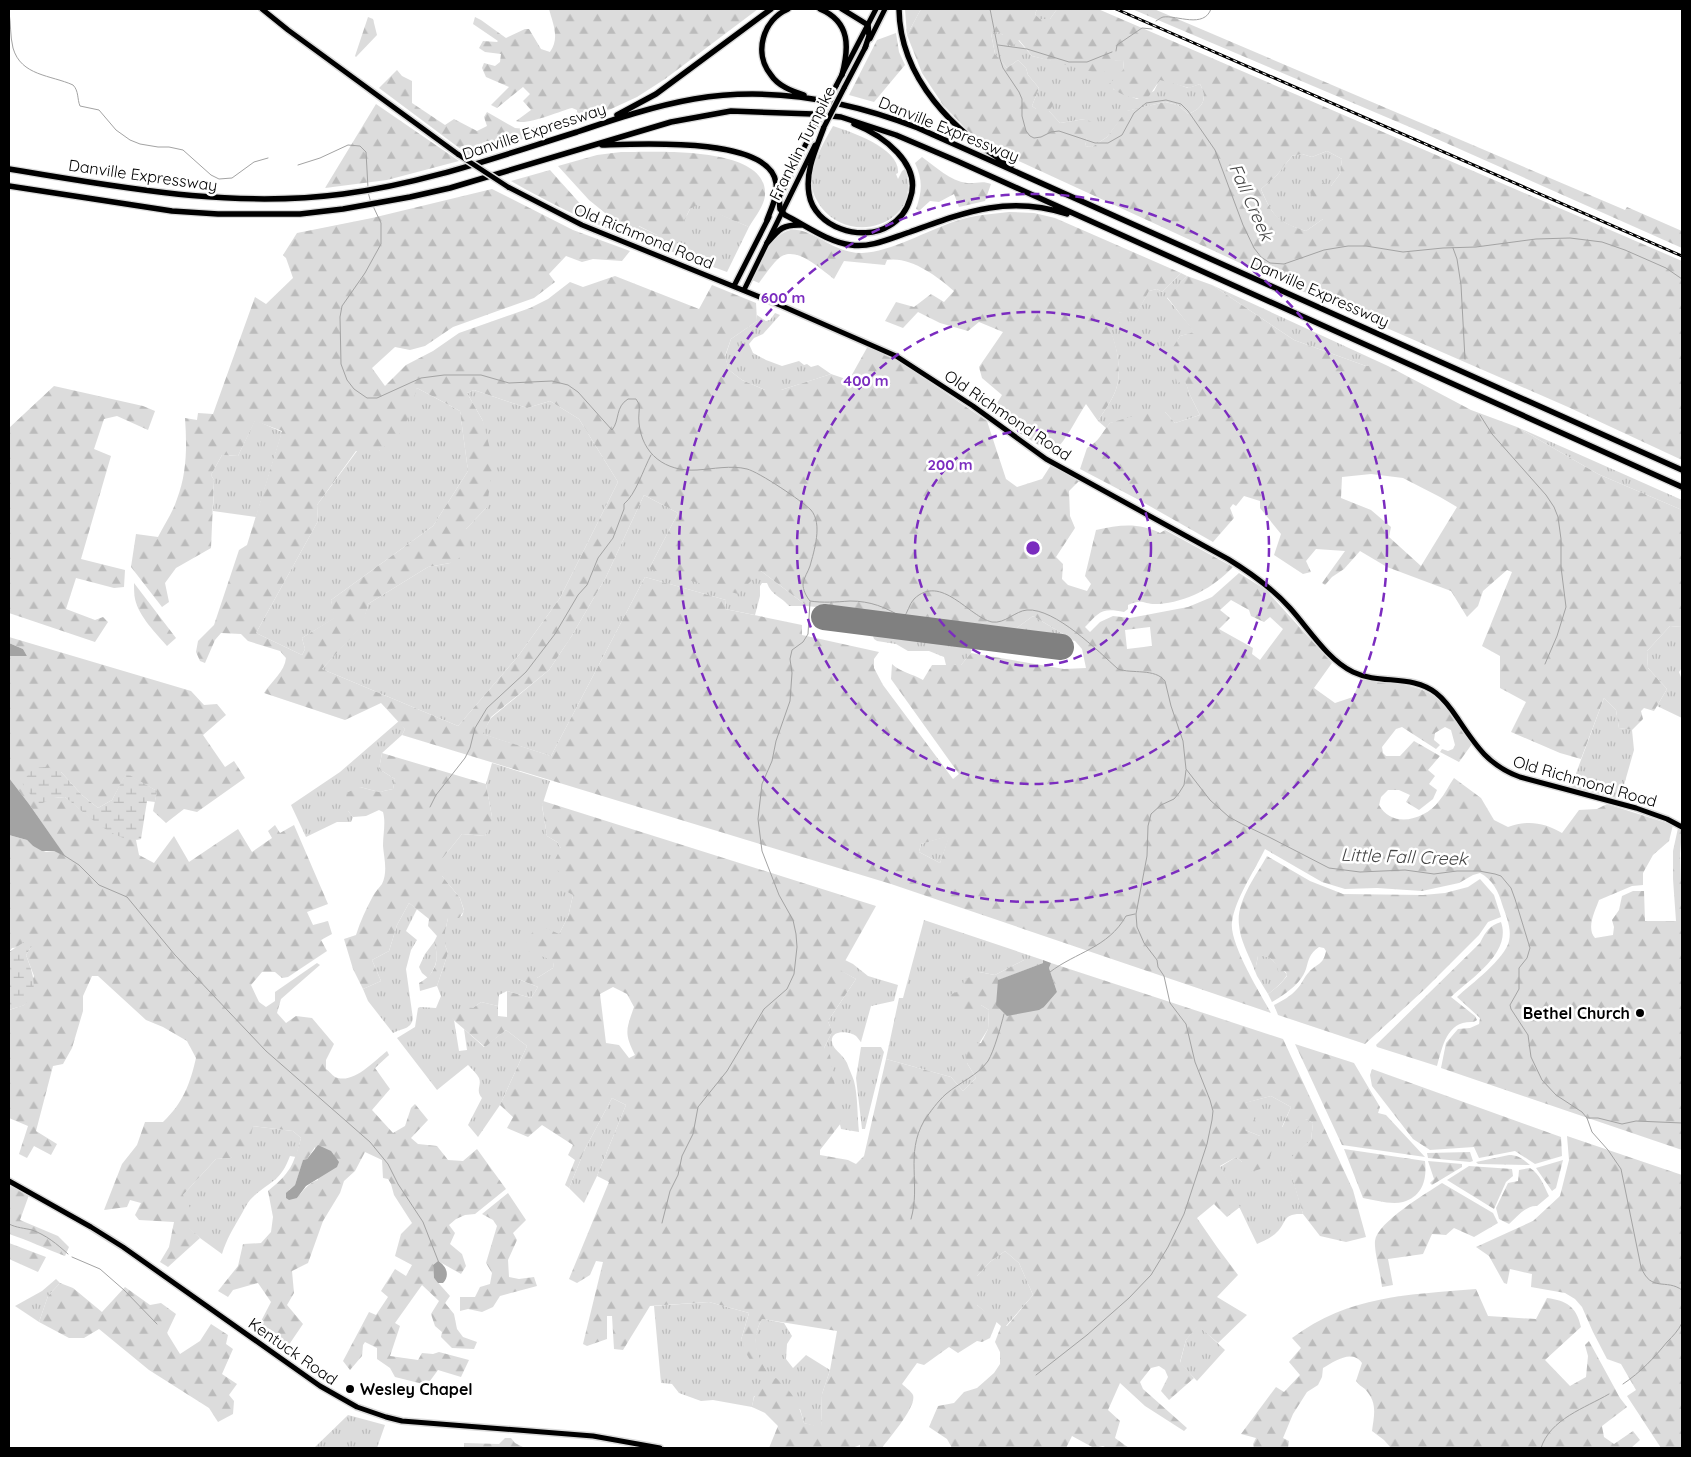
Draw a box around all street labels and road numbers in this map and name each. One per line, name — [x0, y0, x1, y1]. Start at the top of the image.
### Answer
street label: Franklin Turnpike — [765, 82, 839, 204]
street label: Danville Expressway — [876, 92, 1022, 166]
street label: Danville Expressway — [460, 98, 608, 164]
street label: Danville Expressway — [67, 155, 219, 195]
street label: Old Richmond Road — [571, 199, 717, 273]
street label: Danville Expressway — [1247, 252, 1393, 332]
street label: Old Richmond Road — [941, 365, 1075, 465]
street label: Old Richmond Road — [1511, 751, 1659, 811]
street label: Kentuck Road — [245, 1313, 341, 1389]

